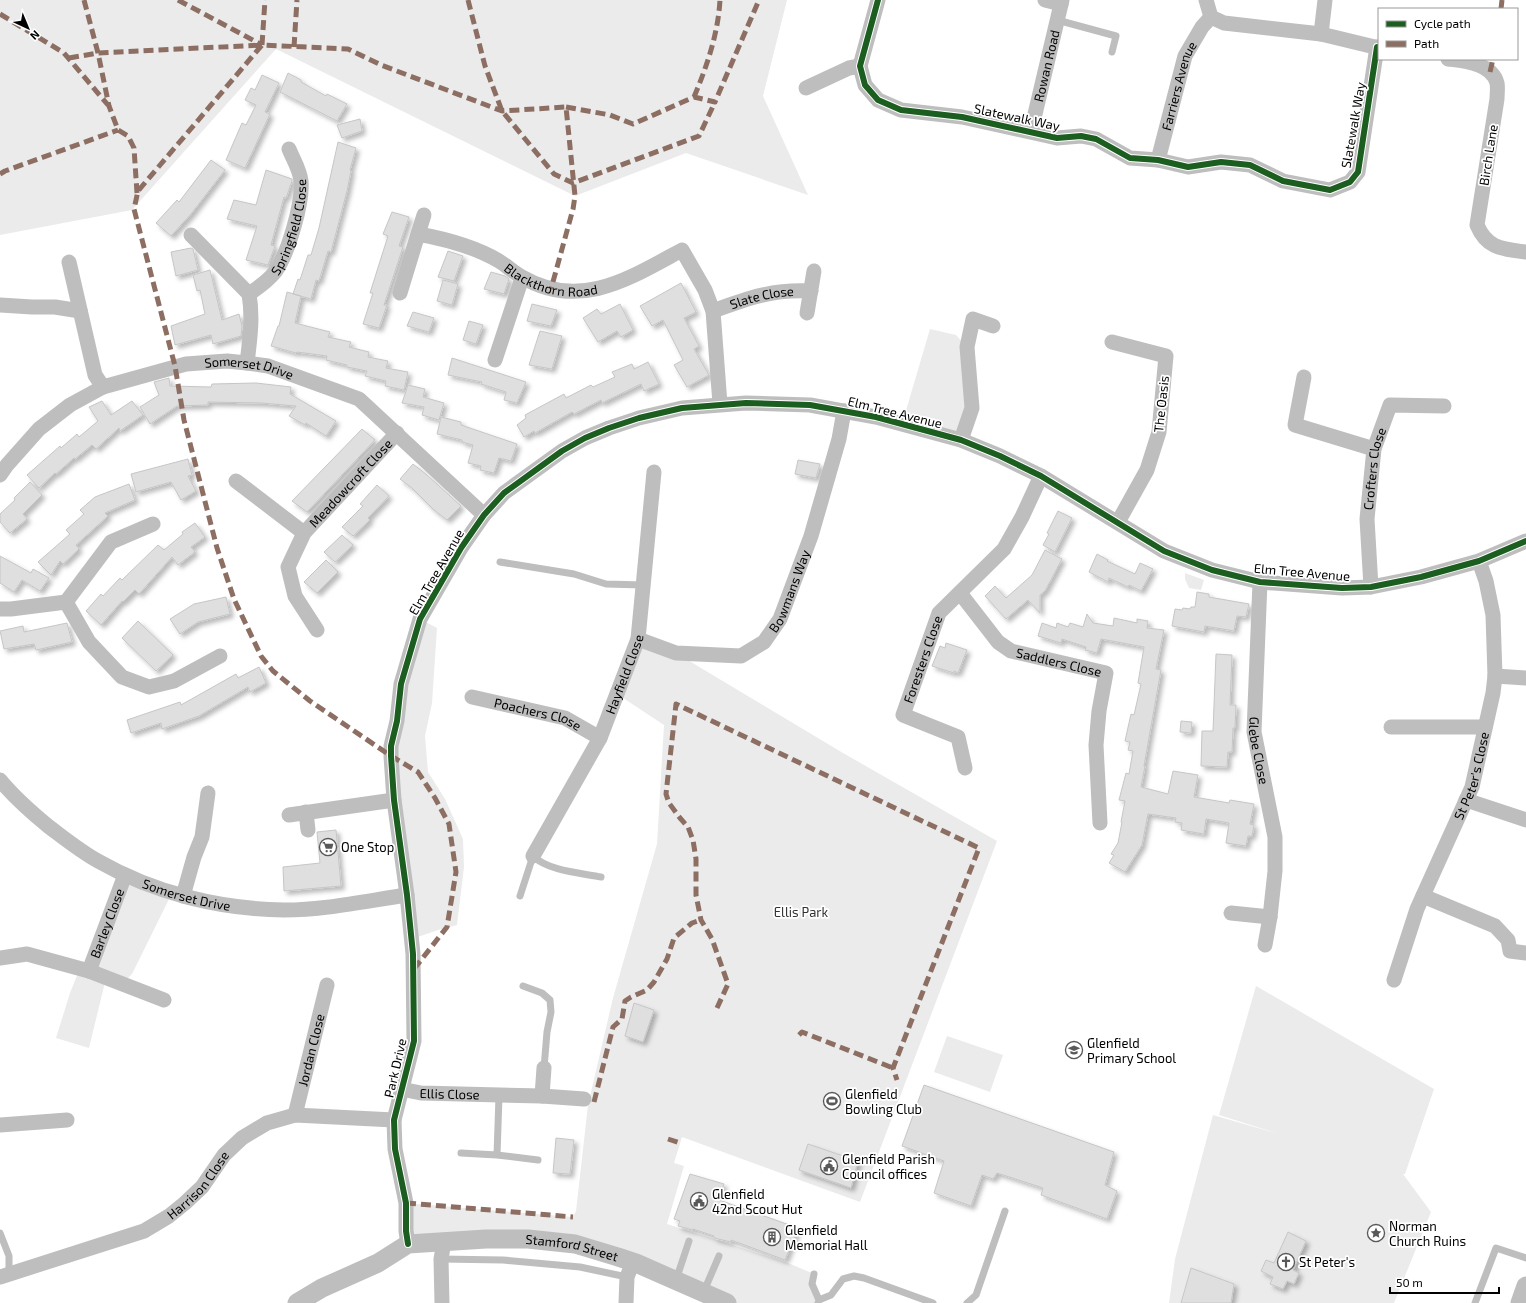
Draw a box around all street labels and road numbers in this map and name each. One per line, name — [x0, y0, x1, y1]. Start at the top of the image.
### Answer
street label: Rowan Road — [1030, 28, 1063, 103]
street label: Farriers Avenue — [1158, 38, 1200, 132]
street label: Slatewalk Way — [1338, 81, 1368, 169]
street label: Slatewalk Way — [973, 100, 1061, 134]
street label: Birch Lane — [1475, 123, 1501, 187]
street label: Springfield Close — [267, 179, 309, 278]
street label: Blackthorn Road — [501, 260, 599, 299]
street label: Slate Close — [728, 283, 794, 312]
street label: Somerset Drive — [204, 353, 296, 383]
street label: The Oasis — [1150, 375, 1172, 433]
street label: Elm Tree Avenue — [846, 393, 944, 431]
street label: Crofters Close — [1360, 425, 1389, 511]
street label: Meadowcroft Close — [305, 436, 395, 531]
street label: Elm Tree Avenue — [405, 526, 467, 618]
street label: Bowmans Way — [765, 547, 813, 635]
street label: Elm Tree Avenue — [1253, 560, 1351, 584]
street label: Foresters Close — [900, 613, 945, 705]
street label: Hayfield Close — [602, 634, 646, 716]
street label: Saddlers Close — [1015, 644, 1103, 680]
street label: Poachers Close — [493, 694, 584, 734]
street label: Glebe Close — [1245, 716, 1272, 786]
street label: St Peter's Close — [1450, 730, 1492, 822]
street label: Somerset Drive — [140, 875, 232, 914]
street label: Barley Close — [87, 886, 127, 960]
street label: Jordan Close — [294, 1012, 328, 1088]
street label: Park Drive — [380, 1037, 410, 1099]
street label: Ellis Close — [419, 1085, 480, 1102]
street label: Harrison Close — [164, 1148, 232, 1222]
street label: Stamford Street — [525, 1231, 620, 1265]

